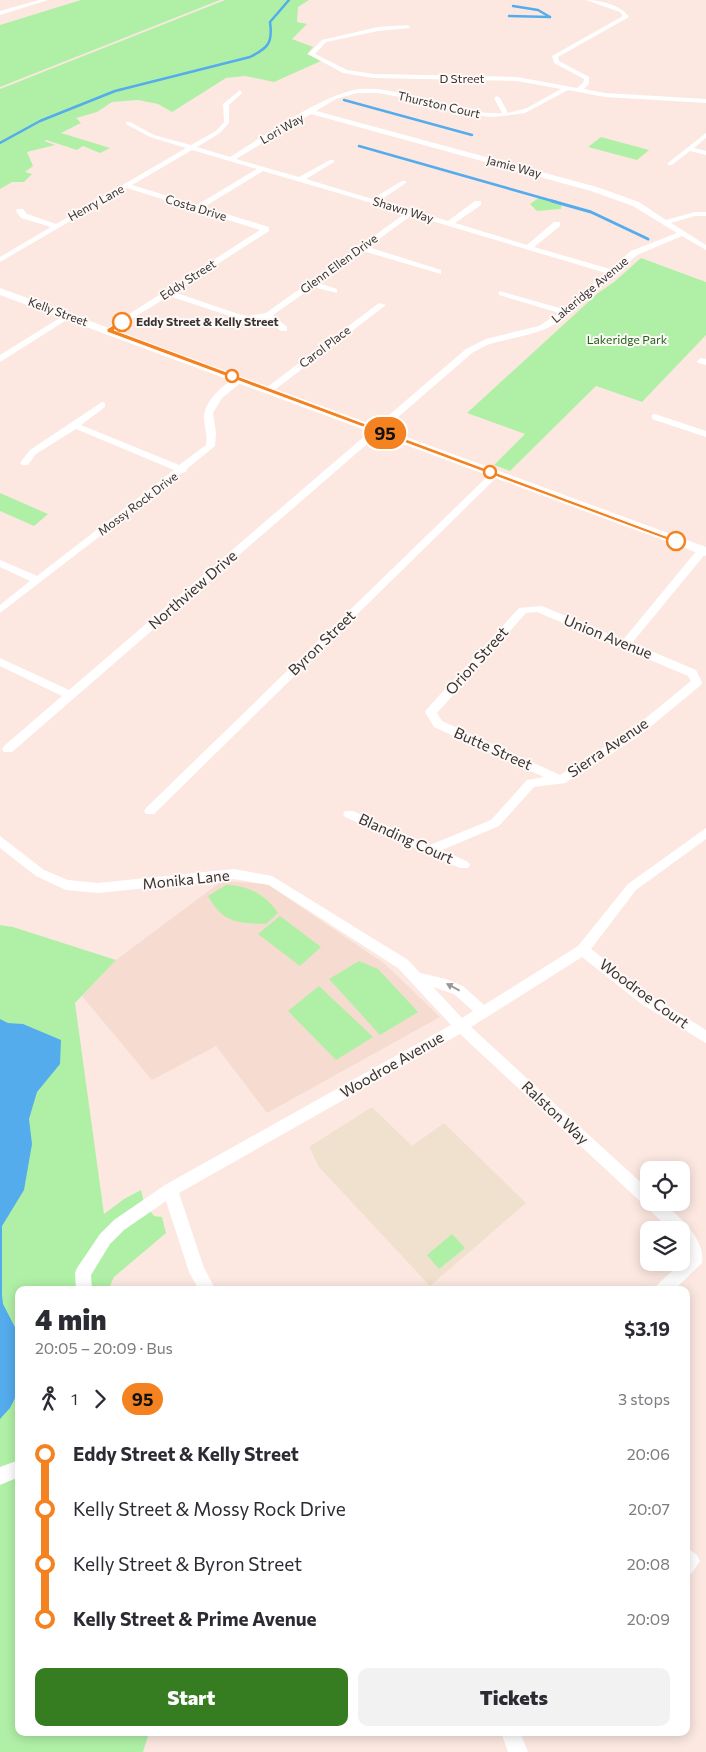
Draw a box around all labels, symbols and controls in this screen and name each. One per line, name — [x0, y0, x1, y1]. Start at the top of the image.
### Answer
street label: D Street — [439, 71, 485, 85]
street label: Thurston Court — [397, 88, 482, 120]
street label: Lori Way — [257, 110, 306, 146]
street label: Jamie Way — [485, 152, 543, 181]
street label: Henry Lane — [65, 181, 126, 223]
street label: Costa Drive — [164, 191, 229, 223]
street label: Shawn Way — [371, 193, 435, 225]
street label: Glenn Ellen Drive — [297, 231, 380, 296]
street label: Lakeridge Avenue — [548, 253, 630, 325]
street label: Eddy Street — [157, 256, 218, 302]
street label: Kelly Street — [27, 294, 90, 328]
marker: Eddy Street & Kelly Street — [112, 312, 132, 332]
place label: Eddy Street & Kelly Street — [136, 314, 279, 328]
street label: Carol Place — [296, 322, 353, 370]
park label: Lakeridge Park — [587, 332, 668, 346]
unlabelled marker — [225, 369, 239, 383]
line badge: 95 — [362, 417, 408, 449]
text: 95 — [374, 422, 396, 444]
unlabelled marker — [483, 465, 497, 479]
street label: Mossy Rock Drive — [95, 469, 180, 538]
unlabelled marker — [666, 531, 686, 551]
street label: Northview Drive — [144, 546, 240, 633]
street label: Byron Street — [284, 606, 358, 679]
street label: Union Avenue — [561, 610, 655, 662]
street label: Orion Street — [441, 623, 511, 698]
street label: Sierra Avenue — [564, 714, 651, 781]
street label: Butte Street — [452, 723, 535, 773]
street label: Blanding Court — [356, 809, 457, 867]
street label: Monika Lane — [141, 865, 230, 893]
street label: Woodroe Court — [596, 955, 693, 1032]
one-way arrow — [446, 982, 459, 991]
street label: Woodroe Avenue — [337, 1027, 446, 1101]
street label: Ralston Way — [519, 1077, 593, 1148]
map controls — [640, 1161, 690, 1271]
button: locate — [640, 1161, 690, 1211]
button: layers — [640, 1221, 690, 1271]
text: 4 min — [35, 1302, 107, 1336]
text: $3.19 — [624, 1317, 670, 1340]
text: 20:05 – 20:09 · Bus — [35, 1338, 173, 1357]
icon: walk — [35, 1385, 63, 1413]
icon: forward — [86, 1385, 114, 1413]
text: 95 — [132, 1388, 153, 1410]
text: 1 — [71, 1389, 78, 1408]
text: 3 stops — [618, 1389, 670, 1408]
text: Eddy Street & Kelly Street — [73, 1442, 299, 1465]
text: 20:06 — [627, 1444, 670, 1463]
text: Kelly Street & Mossy Rock Drive — [73, 1497, 346, 1520]
text: 20:07 — [628, 1499, 670, 1518]
text: Kelly Street & Byron Street — [73, 1552, 302, 1575]
text: 20:08 — [627, 1554, 670, 1573]
text: Kelly Street & Prime Avenue — [73, 1607, 317, 1630]
text: 20:09 — [627, 1609, 670, 1628]
button: Start — [35, 1668, 348, 1726]
button: Tickets — [358, 1668, 670, 1726]

